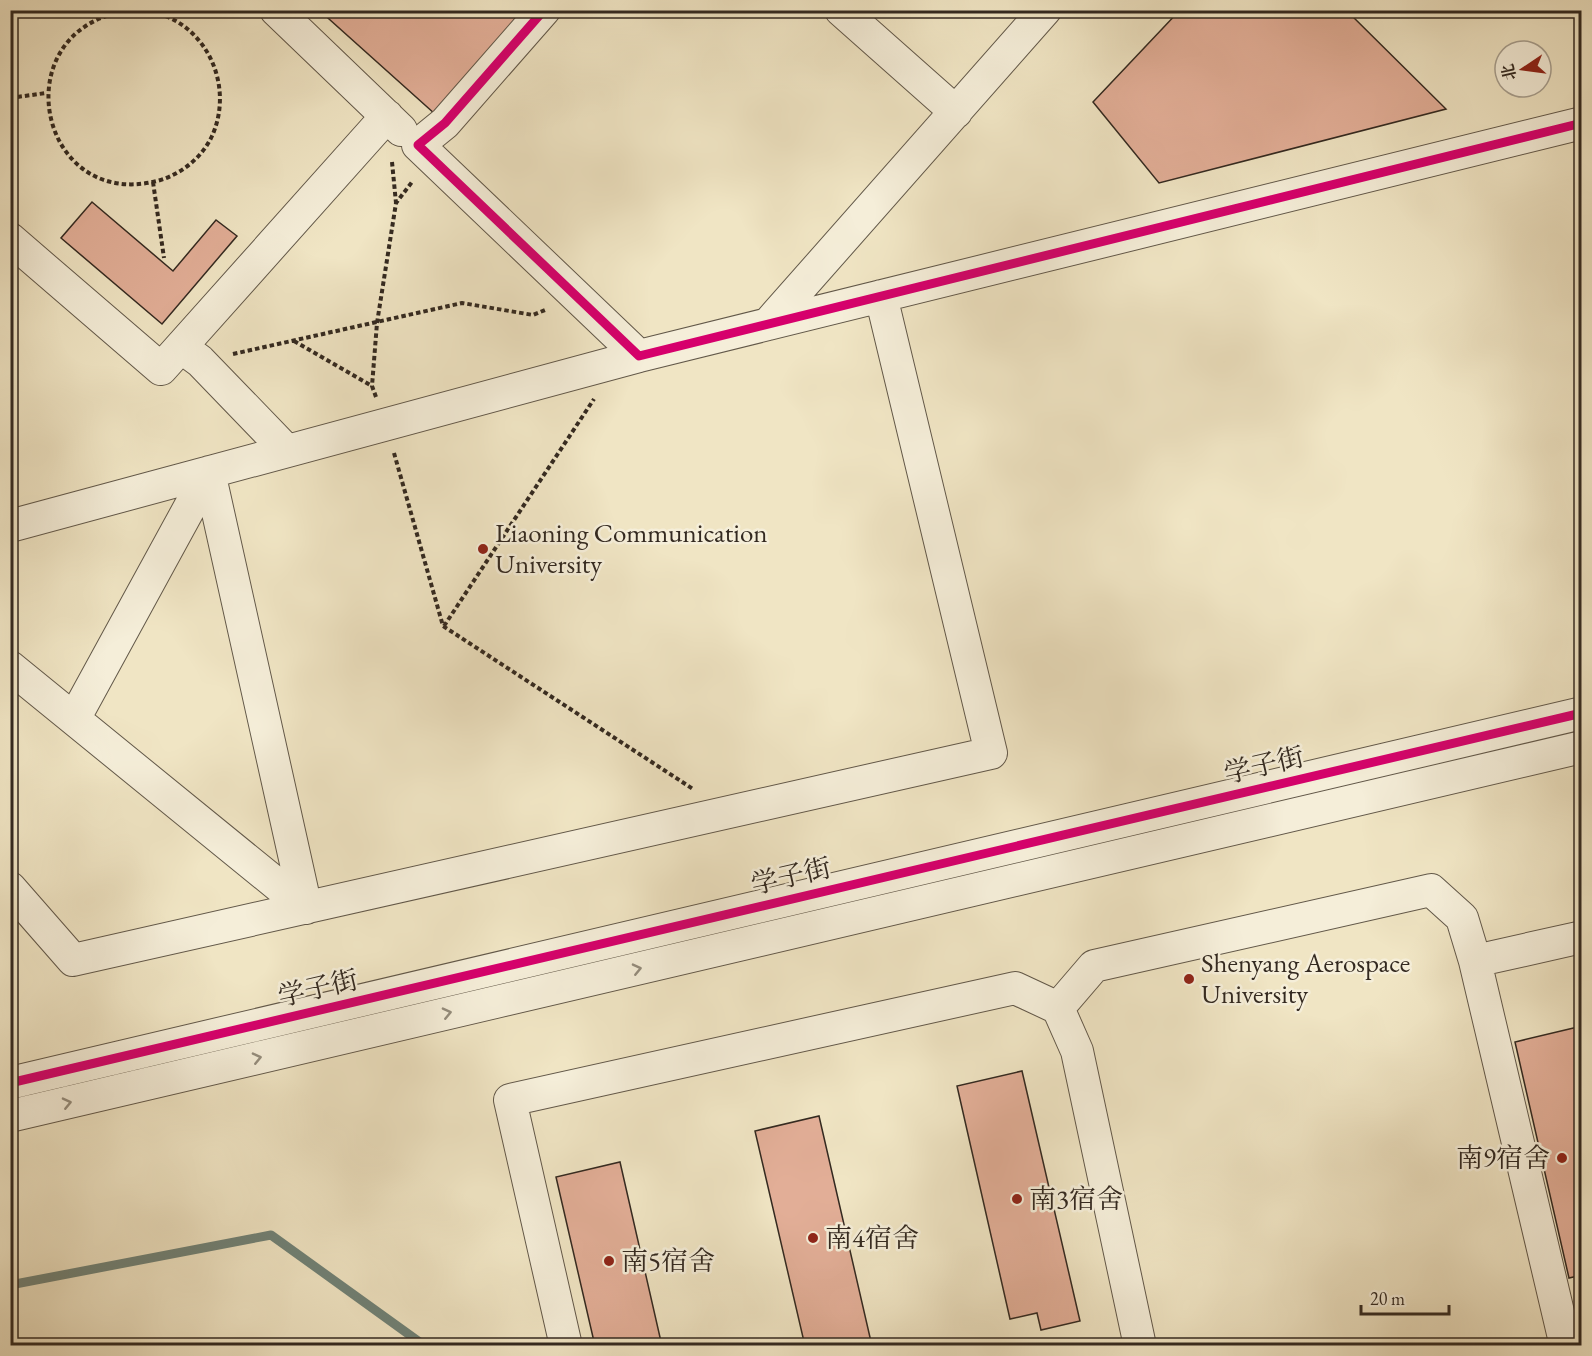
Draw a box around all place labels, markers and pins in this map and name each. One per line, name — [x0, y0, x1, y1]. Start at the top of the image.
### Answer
place label: Liaoning Communication University — [495, 515, 768, 581]
marker: Liaoning Communication University — [476, 542, 490, 556]
place label: Shenyang Aerospace University — [1201, 945, 1410, 1011]
marker: Shenyang Aerospace University — [1182, 972, 1196, 986]
place label: 南9宿舍 — [1456, 1140, 1550, 1175]
marker: 南9宿舍 — [1555, 1151, 1569, 1165]
place label: 南3宿舍 — [1029, 1181, 1123, 1216]
marker: 南3宿舍 — [1010, 1192, 1024, 1206]
place label: 南4宿舍 — [825, 1220, 919, 1255]
marker: 南4宿舍 — [806, 1231, 820, 1245]
place label: 南5宿舍 — [621, 1243, 715, 1278]
marker: 南5宿舍 — [602, 1254, 616, 1268]

